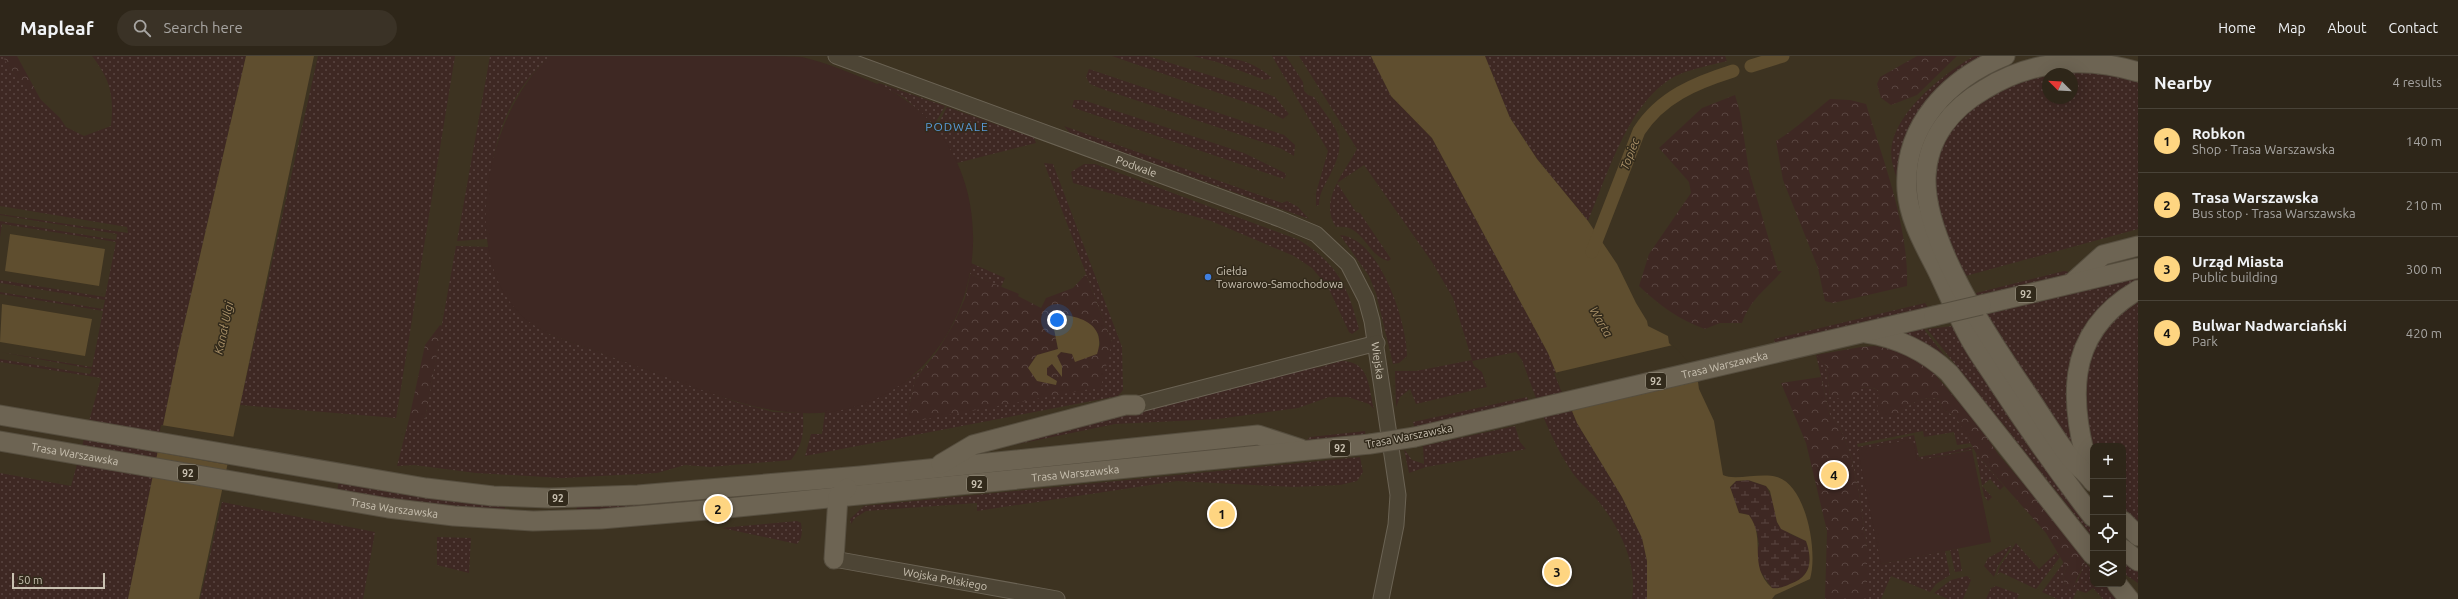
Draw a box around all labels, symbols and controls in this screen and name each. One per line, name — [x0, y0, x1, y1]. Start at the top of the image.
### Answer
search box — [117, 10, 397, 46]
text: Mapleaf — [20, 17, 93, 39]
icon: search — [131, 17, 153, 39]
text: Search here — [163, 19, 243, 36]
text: Home — [2218, 20, 2256, 36]
text: Map — [2278, 20, 2306, 36]
text: About — [2328, 20, 2367, 36]
text: Contact — [2389, 20, 2438, 36]
north arrow — [2042, 68, 2078, 104]
text: Nearby — [2154, 73, 2212, 92]
text: 4 results — [2392, 75, 2442, 89]
district label: PODWALE — [925, 120, 989, 133]
text: Robkon — [2192, 125, 2245, 142]
text: 1 — [2163, 134, 2171, 148]
text: 140 m — [2406, 134, 2442, 148]
water label: Topiec — [1617, 136, 1642, 172]
text: Shop · Trasa Warszawska — [2192, 142, 2335, 156]
street label: Podwale — [1114, 153, 1158, 179]
text: Trasa Warszawska — [2192, 189, 2319, 206]
text: 2 — [2163, 198, 2171, 212]
text: 210 m — [2406, 198, 2442, 212]
text: Bus stop · Trasa Warszawska — [2192, 206, 2356, 220]
text: Urząd Miasta — [2192, 253, 2284, 270]
text: 3 — [2163, 262, 2171, 276]
text: 300 m — [2406, 262, 2442, 276]
place label: Giełda Towarowo-Samochodowa — [1216, 265, 1343, 290]
text: Public building — [2192, 270, 2278, 284]
marker: Giełda Towarowo-Samochodowa — [1203, 272, 1213, 282]
road number: 92 — [2016, 286, 2036, 302]
water label: Kanał Ulgi — [212, 299, 236, 356]
water label: Warta — [1588, 304, 1615, 340]
your location — [1047, 310, 1067, 330]
text: Bulwar Nadwarciański — [2192, 317, 2347, 334]
text: 4 — [2163, 326, 2171, 340]
text: 420 m — [2406, 326, 2442, 340]
text: Park — [2192, 334, 2218, 348]
street label: Wiejska — [1369, 341, 1387, 380]
street label: Trasa Warszawska — [1680, 349, 1769, 381]
road number: 92 — [1646, 373, 1666, 389]
street label: Trasa Warszawska — [1365, 422, 1453, 450]
road number: 92 — [1330, 440, 1350, 456]
street label: Trasa Warszawska — [30, 441, 119, 467]
map controls — [2090, 443, 2126, 587]
button: + — [2090, 443, 2126, 479]
pin: 4 — [1821, 460, 1847, 490]
street label: Trasa Warszawska — [1031, 463, 1120, 484]
road number: 92 — [178, 465, 198, 481]
road number: 92 — [967, 476, 987, 492]
button: − — [2090, 479, 2126, 515]
road number: 92 — [548, 490, 568, 506]
pin: 2 — [705, 494, 731, 524]
street label: Trasa Warszawska — [350, 496, 439, 520]
pin: 1 — [1209, 499, 1235, 529]
button: locate — [2090, 515, 2126, 551]
button: layers — [2090, 551, 2126, 587]
pin: 3 — [1544, 557, 1570, 587]
street label: Wojska Polskiego — [902, 566, 988, 592]
scale bar — [12, 571, 105, 590]
text: 50 m — [18, 574, 42, 586]

